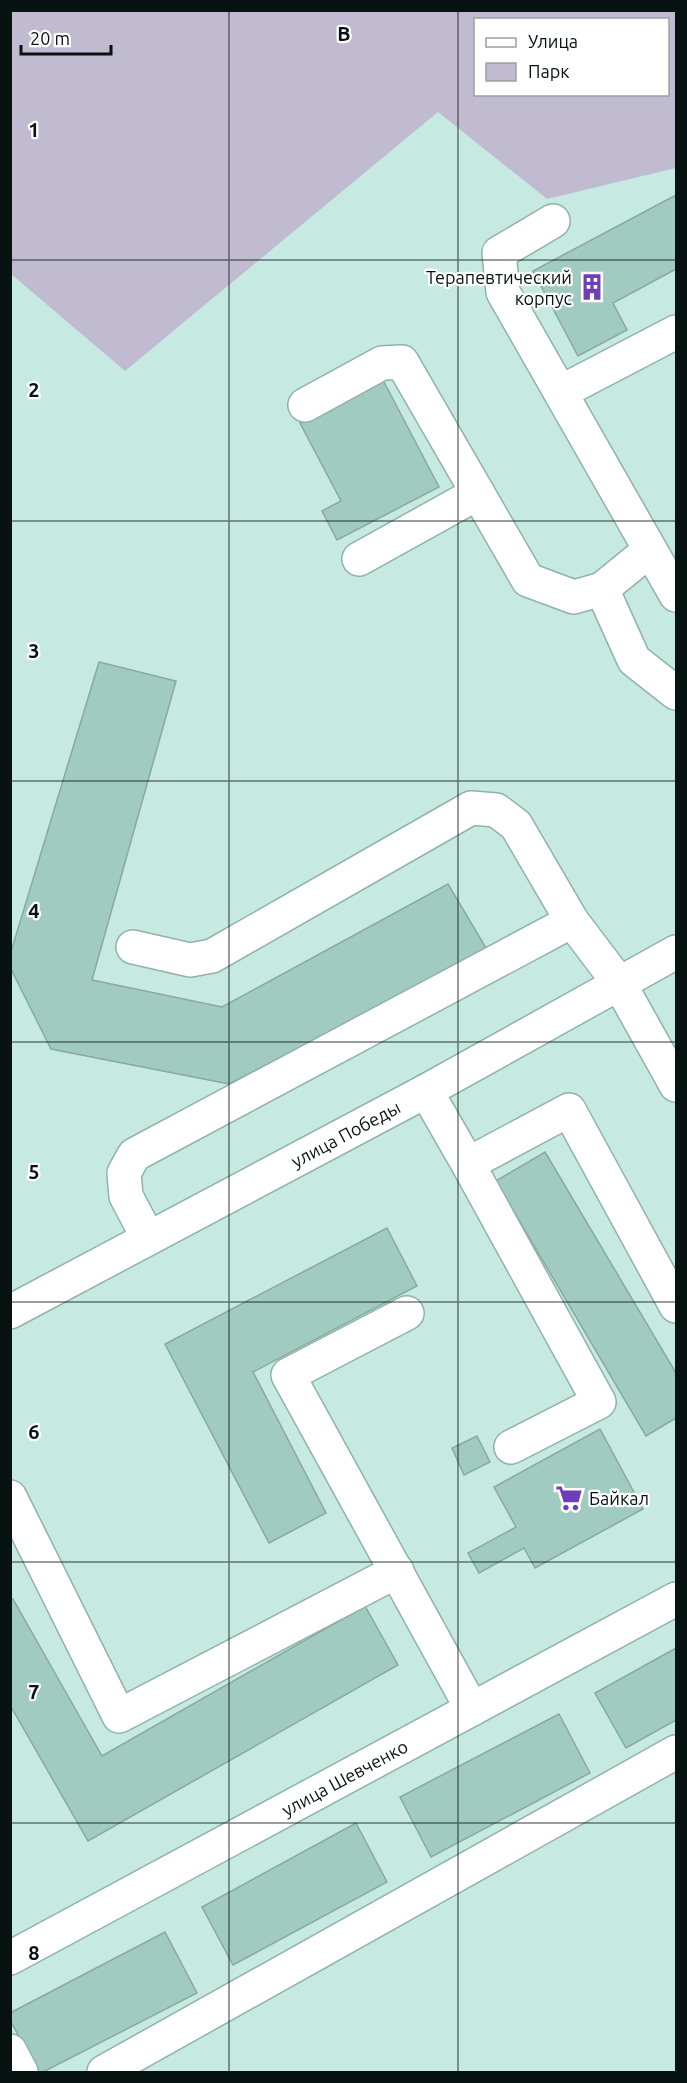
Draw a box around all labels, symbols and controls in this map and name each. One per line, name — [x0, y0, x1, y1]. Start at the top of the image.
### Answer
scale bar — [21, 18, 111, 56]
legend — [474, 18, 669, 96]
text: B — [337, 22, 351, 45]
text: 20 m — [30, 28, 70, 48]
text: Улица — [528, 31, 578, 51]
text: Парк — [528, 61, 569, 81]
text: 1 — [28, 118, 40, 141]
place label: Терапевтический корпус — [426, 267, 572, 308]
building icon: Терапевтический корпус — [577, 272, 607, 302]
text: 2 — [28, 378, 40, 401]
text: 3 — [28, 639, 40, 662]
text: 4 — [28, 899, 40, 922]
street label: улица Победы — [288, 1097, 404, 1171]
text: 5 — [28, 1160, 40, 1183]
text: 6 — [28, 1420, 40, 1443]
supermarket icon: Байкал — [554, 1483, 584, 1513]
place label: Байкал — [589, 1488, 649, 1508]
text: 7 — [28, 1680, 40, 1703]
street label: улица Шевченко — [278, 1736, 411, 1820]
text: 8 — [28, 1941, 40, 1964]

